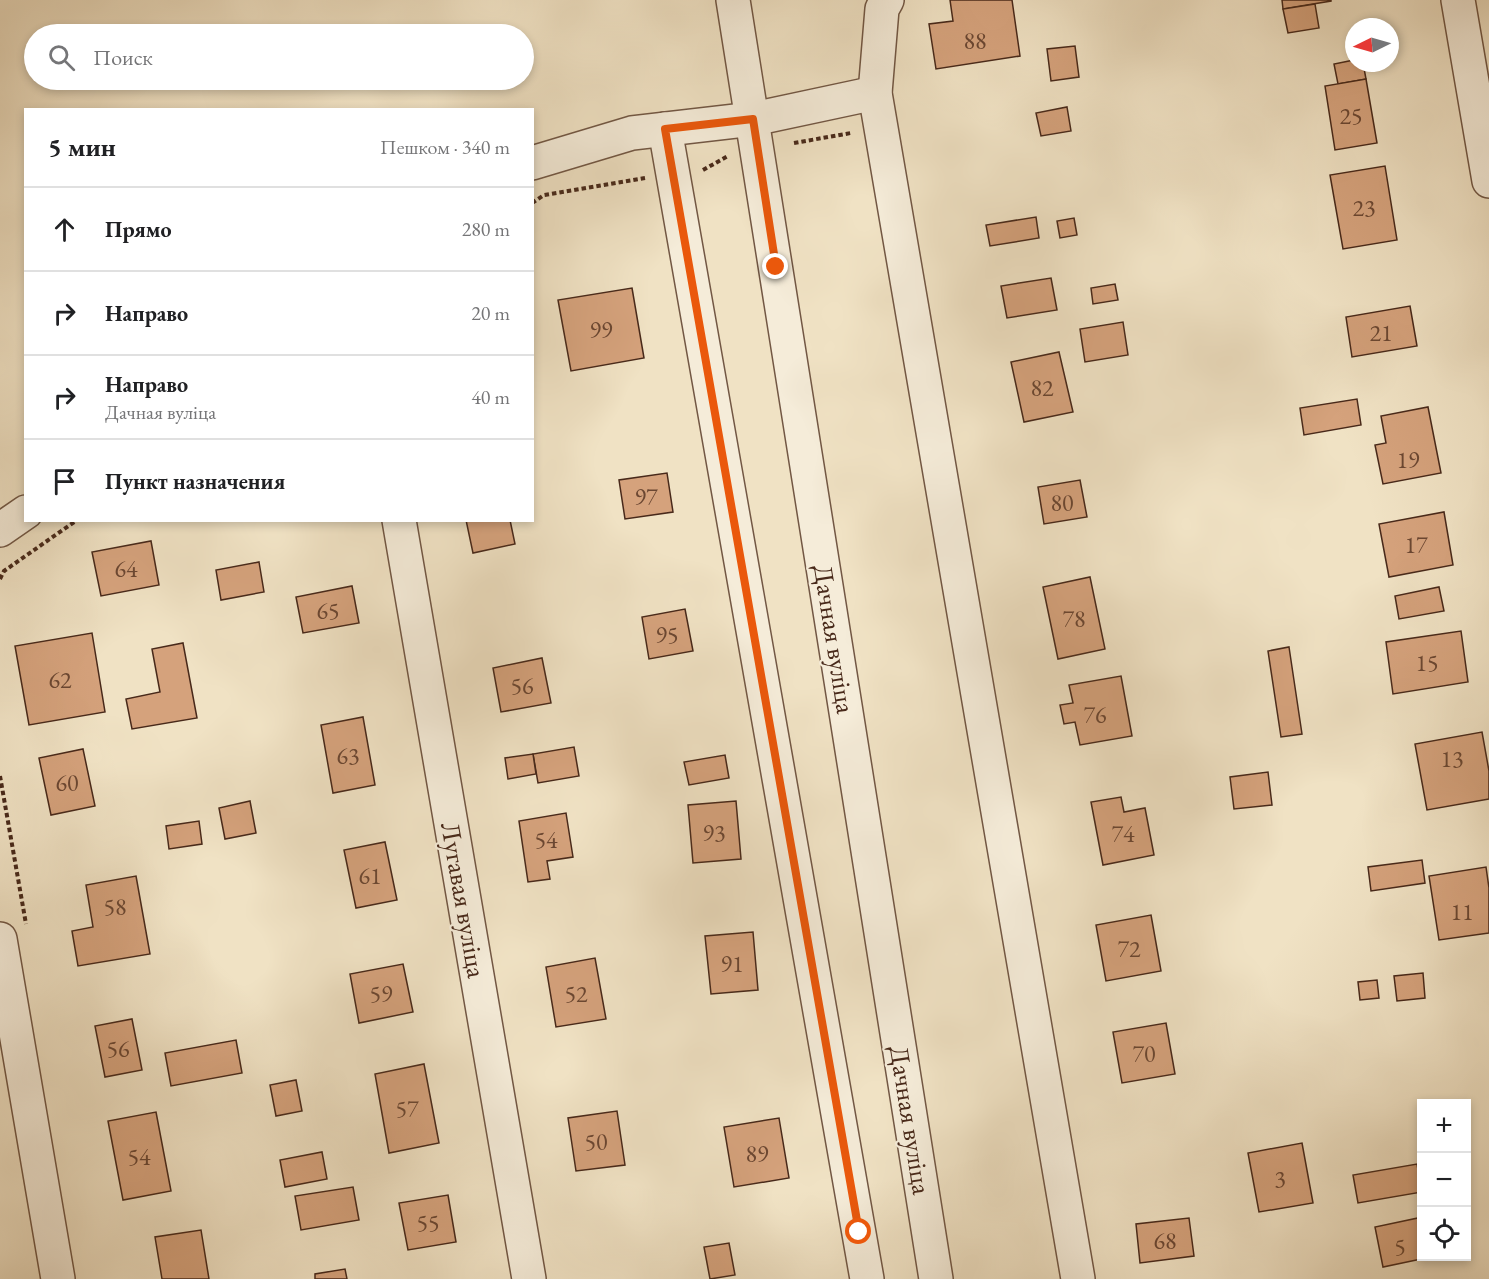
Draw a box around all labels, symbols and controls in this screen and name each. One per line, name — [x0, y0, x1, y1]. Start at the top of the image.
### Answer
north arrow — [1345, 18, 1399, 72]
search box — [24, 24, 534, 90]
house number: 88 — [963, 25, 987, 56]
icon: search — [45, 41, 78, 74]
text: Поиск — [93, 43, 153, 72]
house number: 25 — [1339, 100, 1363, 131]
text: 5 мин — [48, 130, 116, 164]
text: Пешком · 340 m — [380, 134, 510, 160]
house number: 23 — [1352, 192, 1376, 223]
icon: ahead — [48, 213, 81, 246]
text: Прямо — [105, 215, 172, 244]
text: 280 m — [462, 216, 510, 242]
route end — [762, 253, 788, 279]
icon: right — [48, 297, 81, 330]
text: Направо — [105, 299, 188, 328]
text: 20 m — [471, 300, 510, 326]
house number: 99 — [589, 314, 613, 345]
house number: 21 — [1369, 317, 1393, 348]
text: Направо — [105, 370, 188, 399]
house number: 82 — [1030, 372, 1054, 403]
icon: right — [48, 381, 81, 414]
text: 40 m — [471, 384, 510, 410]
text: Дачная вуліца — [105, 399, 216, 425]
house number: 19 — [1396, 444, 1420, 475]
icon: arrive — [48, 465, 81, 498]
text: Пункт назначения — [105, 467, 285, 496]
house number: 97 — [634, 481, 658, 512]
house number: 80 — [1050, 487, 1074, 518]
house number: 17 — [1404, 529, 1428, 560]
house number: 64 — [114, 553, 138, 584]
street label: Дачная вуліца — [806, 562, 864, 716]
house number: 65 — [316, 595, 340, 626]
house number: 78 — [1062, 603, 1086, 634]
house number: 95 — [655, 619, 679, 650]
house number: 15 — [1415, 647, 1439, 678]
house number: 62 — [48, 664, 72, 695]
house number: 56 — [510, 670, 534, 701]
house number: 76 — [1083, 699, 1107, 730]
house number: 63 — [336, 740, 360, 771]
house number: 13 — [1440, 743, 1464, 774]
house number: 60 — [55, 767, 79, 798]
house number: 93 — [702, 817, 726, 848]
house number: 74 — [1111, 818, 1135, 849]
street label: Лугавая вуліца — [433, 819, 495, 981]
house number: 54 — [534, 824, 558, 855]
house number: 61 — [358, 860, 382, 891]
house number: 58 — [103, 891, 127, 922]
house number: 11 — [1450, 896, 1474, 927]
house number: 72 — [1117, 933, 1141, 964]
house number: 91 — [720, 948, 744, 979]
house number: 59 — [369, 978, 393, 1009]
house number: 52 — [564, 978, 588, 1009]
house number: 56 — [106, 1033, 130, 1064]
house number: 70 — [1132, 1038, 1156, 1069]
street label: Дачная вуліца — [882, 1043, 940, 1197]
house number: 57 — [395, 1093, 419, 1124]
map controls — [1417, 1099, 1471, 1261]
button: + — [1417, 1099, 1471, 1153]
house number: 50 — [584, 1126, 608, 1157]
house number: 89 — [745, 1138, 769, 1169]
house number: 54 — [127, 1141, 151, 1172]
button: − — [1417, 1153, 1471, 1207]
house number: 3 — [1274, 1163, 1286, 1194]
house number: 55 — [416, 1207, 440, 1238]
button: locate — [1417, 1207, 1471, 1261]
route start — [845, 1218, 871, 1244]
house number: 68 — [1153, 1225, 1177, 1256]
house number: 5 — [1394, 1231, 1406, 1262]

